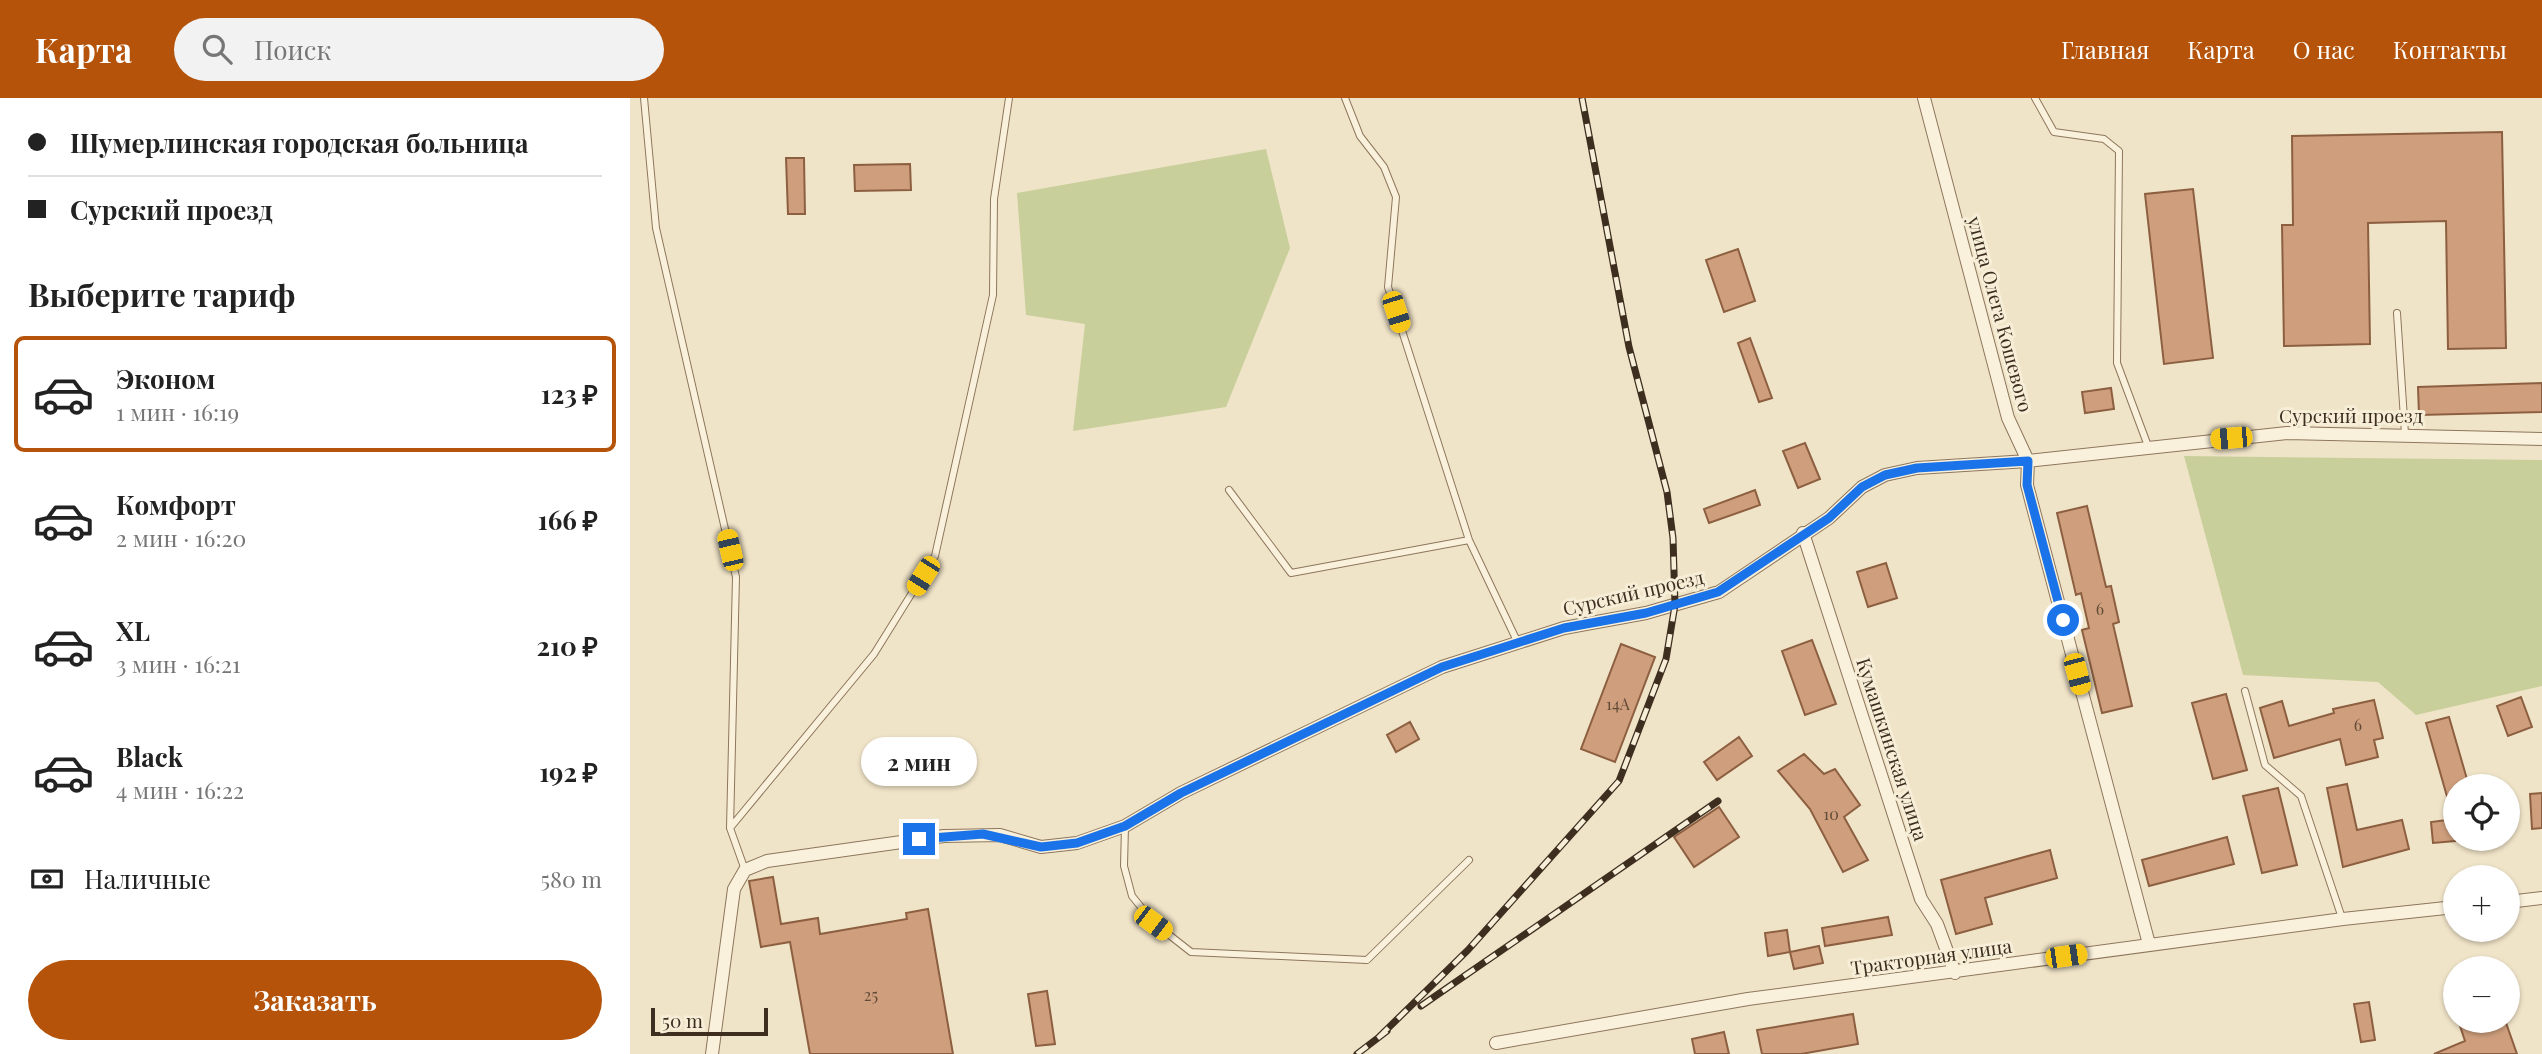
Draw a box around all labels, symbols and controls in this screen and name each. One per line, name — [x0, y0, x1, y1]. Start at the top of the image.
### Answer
search box — [174, 18, 664, 81]
text: Карта — [35, 27, 132, 71]
icon: search — [198, 30, 236, 68]
text: Поиск — [254, 32, 331, 67]
text: Главная — [2061, 33, 2149, 65]
text: Карта — [2187, 33, 2255, 65]
text: О нас — [2293, 33, 2355, 65]
text: Контакты — [2393, 33, 2507, 65]
text: Шумерлинская городская больница — [70, 125, 528, 160]
text: Сурский проезд — [70, 192, 273, 227]
street label: улица Олега Кошевого — [1962, 212, 2040, 415]
text: Выберите тариф — [28, 272, 295, 315]
car — [1380, 289, 1413, 335]
text: Эконом — [116, 361, 215, 396]
icon: car — [32, 363, 95, 426]
text: 123 ₽ — [541, 376, 598, 411]
text: 1 мин · 16:19 — [116, 396, 239, 427]
street label: Сурский проезд — [2279, 402, 2423, 428]
car — [2210, 426, 2253, 450]
text: Комфорт — [116, 487, 236, 522]
icon: car — [32, 489, 95, 552]
text: 166 ₽ — [538, 502, 598, 537]
text: 2 мин · 16:20 — [116, 522, 246, 553]
car — [716, 527, 745, 573]
car — [903, 553, 944, 599]
street label: Сурский проезд — [1560, 563, 1706, 621]
house number: 6 — [2096, 598, 2104, 619]
route start — [2047, 604, 2079, 636]
text: XL — [116, 613, 150, 648]
icon: car — [32, 615, 95, 678]
text: 210 ₽ — [536, 628, 598, 663]
text: 3 мин · 16:21 — [116, 648, 240, 679]
car — [2062, 651, 2093, 697]
street label: Кумашкинская улица — [1851, 654, 1935, 844]
house number: 14А — [1606, 693, 1631, 714]
house number: 6 — [2354, 714, 2362, 735]
callout: 2 мин — [861, 738, 977, 786]
text: Black — [116, 739, 183, 774]
icon: car — [32, 741, 95, 804]
text: 2 мин — [887, 746, 951, 777]
text: 192 ₽ — [539, 754, 598, 789]
text: 4 мин · 16:22 — [116, 774, 244, 805]
map controls — [2443, 774, 2520, 1033]
button: locate — [2443, 774, 2520, 851]
house number: 10 — [1823, 803, 1839, 824]
route end — [903, 823, 935, 855]
icon: cash — [28, 860, 66, 898]
text: Наличные — [84, 861, 211, 896]
text: 580 m — [541, 863, 602, 894]
button: + — [2443, 865, 2520, 942]
car — [1130, 902, 1177, 944]
street label: Тракторная улица — [1849, 932, 2014, 980]
car — [2044, 943, 2089, 969]
button: − — [2443, 956, 2520, 1033]
button: Заказать — [28, 960, 602, 1040]
house number: 25 — [864, 984, 878, 1005]
scale bar — [651, 1005, 768, 1037]
text: 50 m — [662, 1007, 703, 1033]

